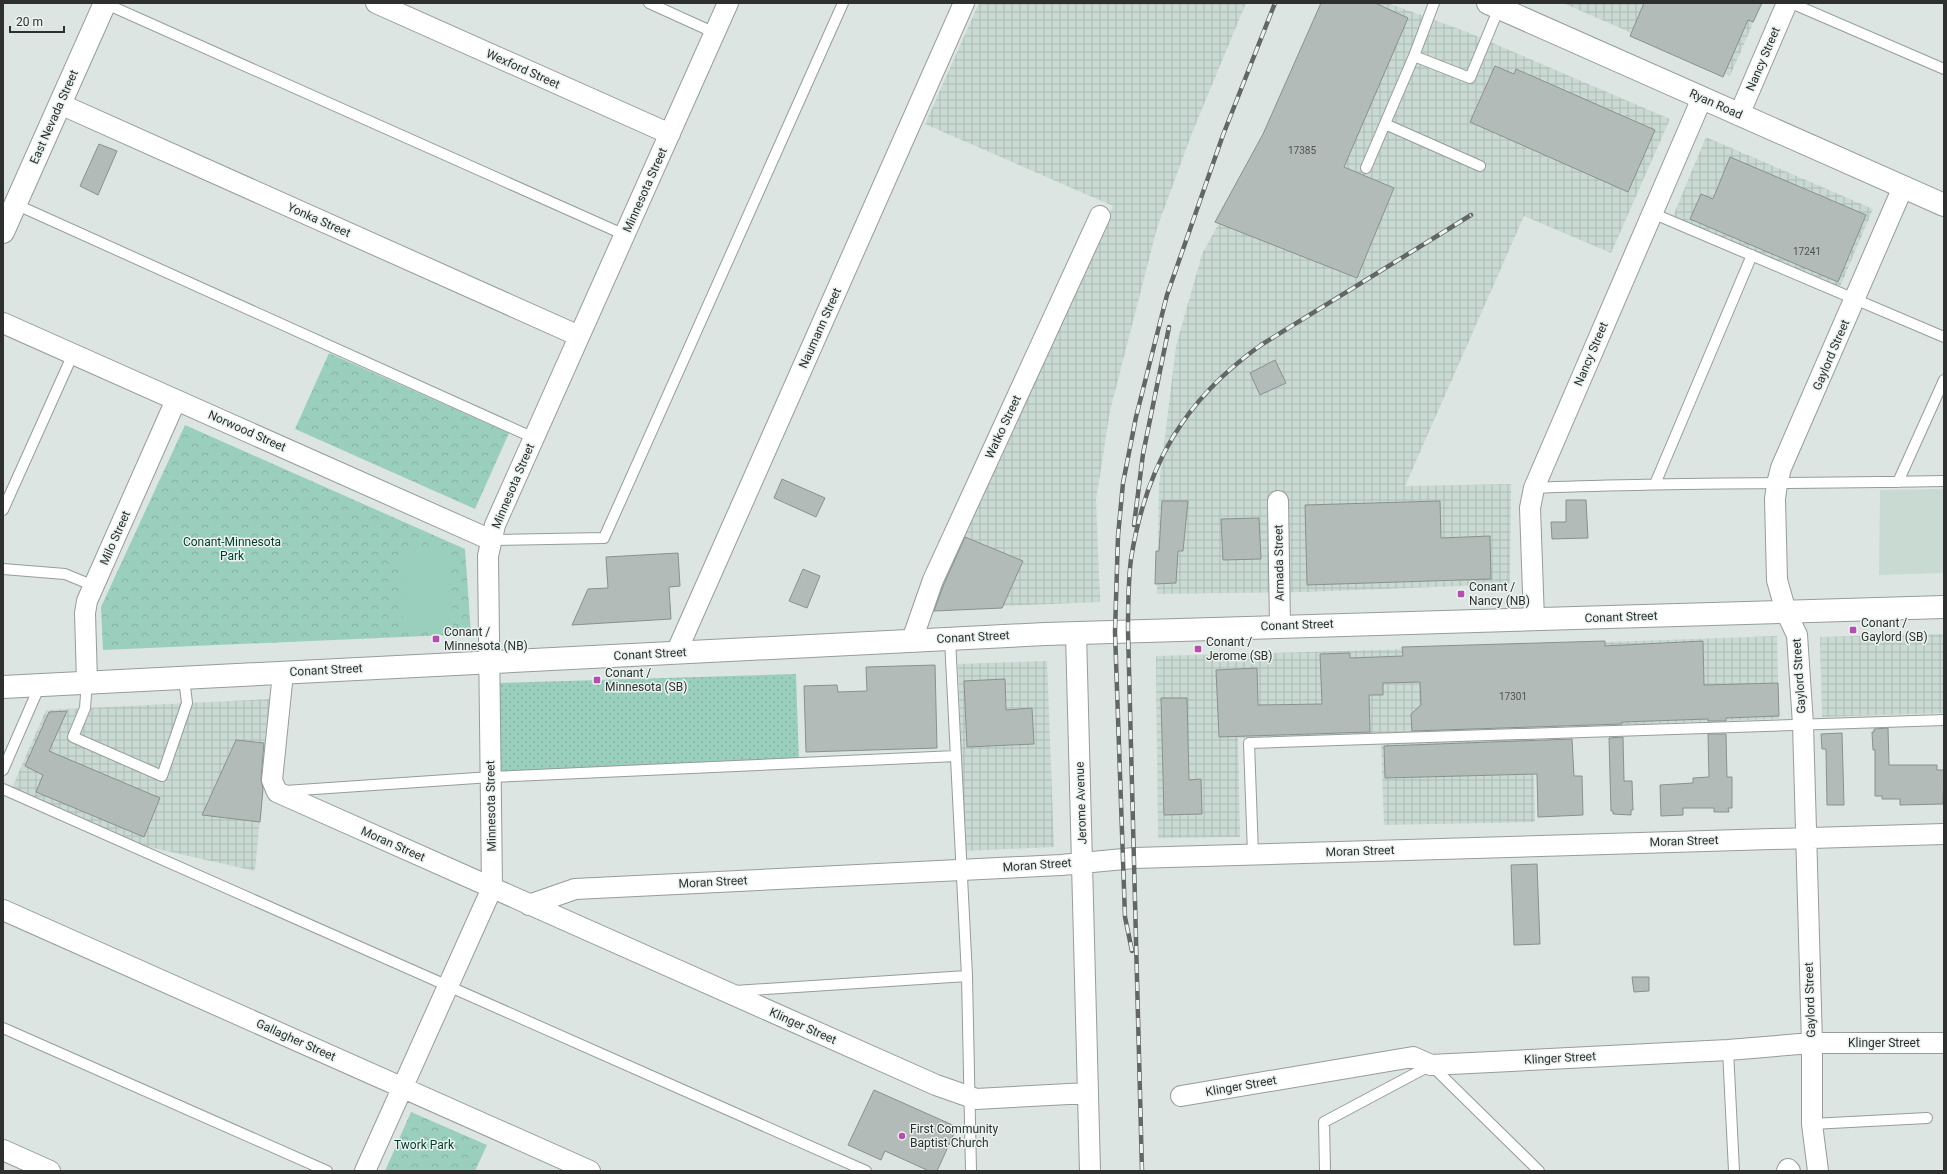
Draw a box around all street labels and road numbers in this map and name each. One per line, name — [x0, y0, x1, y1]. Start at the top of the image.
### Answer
street label: Nancy Street — [1743, 25, 1783, 93]
street label: Wexford Street — [484, 47, 562, 92]
street label: East Nevada Street — [27, 68, 81, 166]
street label: Ryan Road — [1687, 86, 1745, 122]
street label: Minnesota Street — [620, 145, 670, 234]
street label: Yonka Street — [285, 200, 353, 240]
street label: Naumann Street — [796, 286, 844, 370]
street label: Gaylord Street — [1810, 317, 1852, 392]
street label: Nancy Street — [1571, 320, 1611, 388]
street label: Watko Street — [982, 393, 1024, 461]
street label: Norwood Street — [206, 408, 288, 454]
street label: Minnesota Street — [489, 441, 537, 531]
street label: Milo Street — [97, 509, 133, 567]
street label: Armada Street — [1271, 524, 1287, 602]
street label: Conant Street — [1584, 609, 1658, 625]
street label: Conant Street — [1260, 617, 1334, 633]
street label: Conant Street — [936, 628, 1010, 646]
street label: Gaylord Street — [1789, 638, 1809, 714]
street label: Conant Street — [613, 645, 687, 663]
street label: Conant Street — [289, 661, 363, 679]
street label: Minnesota Street — [483, 760, 499, 852]
street label: Jerome Avenue — [1073, 761, 1089, 845]
street label: Moran Street — [359, 824, 427, 864]
street label: Moran Street — [1649, 833, 1719, 849]
street label: Moran Street — [1325, 843, 1395, 859]
street label: Moran Street — [1002, 856, 1072, 874]
street label: Moran Street — [678, 873, 748, 891]
street label: Gaylord Street — [1802, 962, 1818, 1038]
street label: Klinger Street — [767, 1005, 839, 1047]
street label: Gallagher Street — [254, 1016, 338, 1064]
street label: Klinger Street — [1848, 1036, 1920, 1050]
street label: Klinger Street — [1524, 1049, 1596, 1067]
street label: Klinger Street — [1204, 1073, 1278, 1099]

